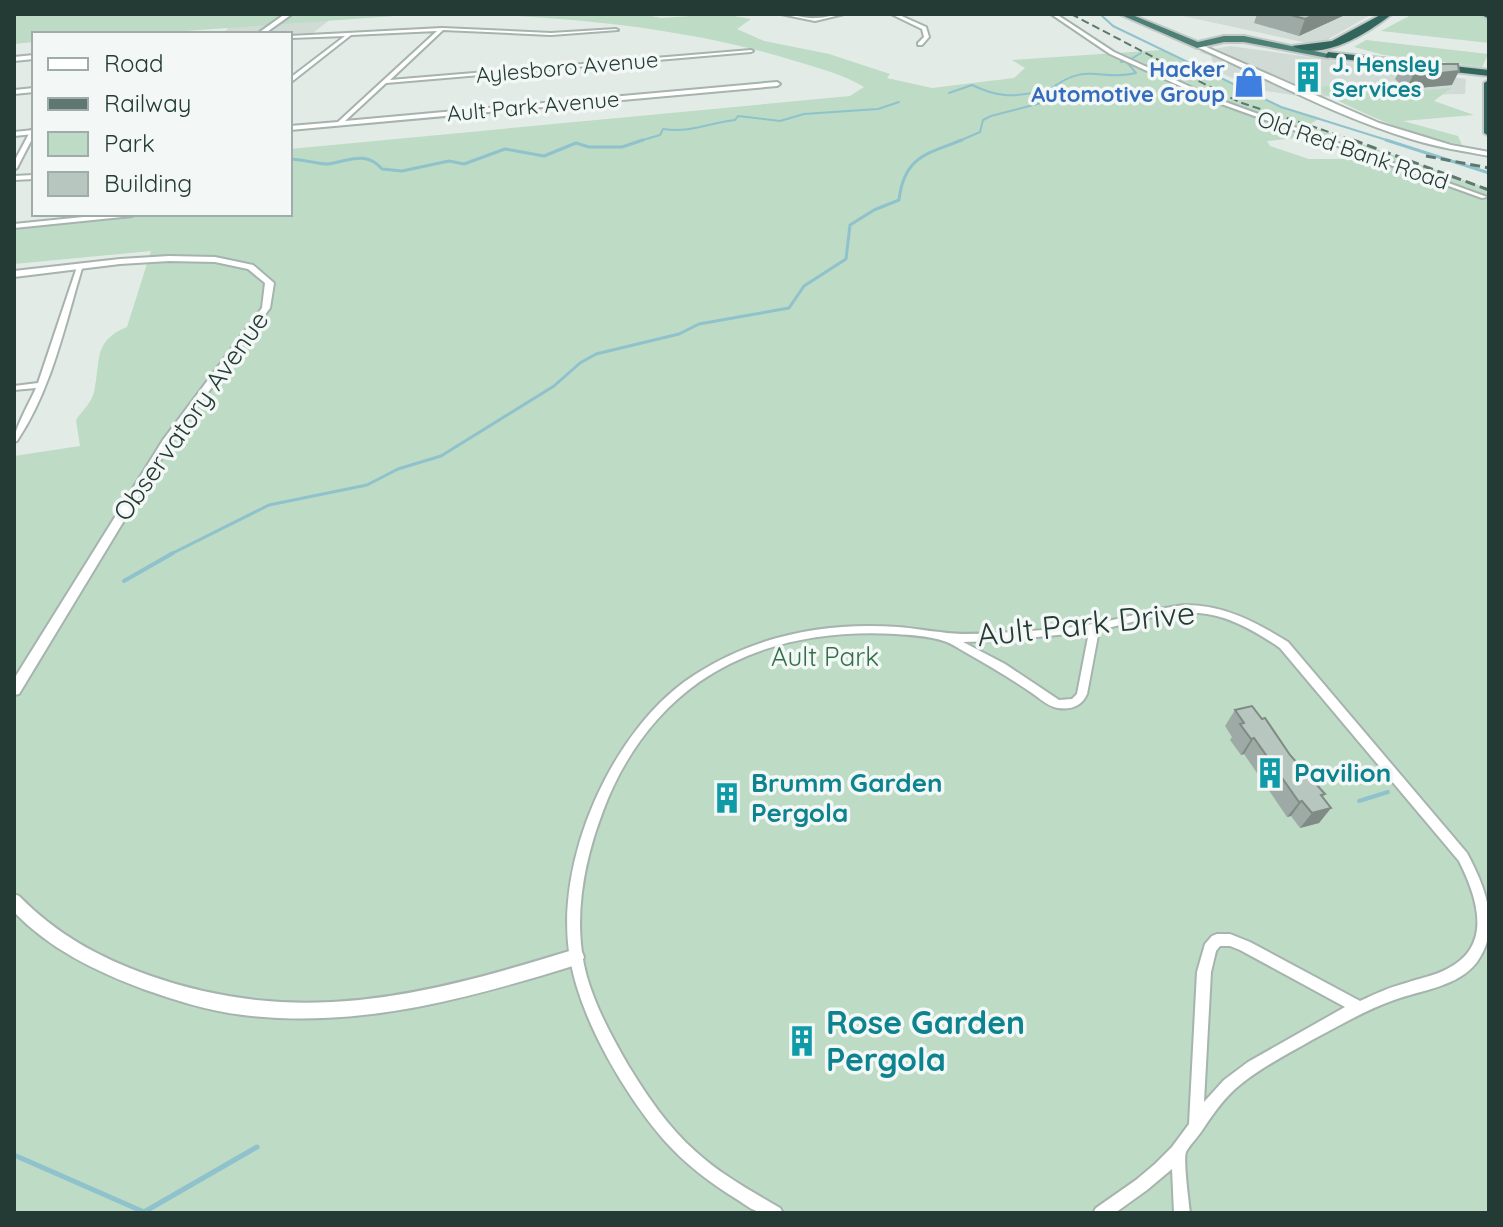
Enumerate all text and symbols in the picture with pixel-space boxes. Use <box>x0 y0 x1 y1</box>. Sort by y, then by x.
legend <box>32 32 292 216</box>
street label: Aylesboro Avenue <box>475 45 659 89</box>
text: Road <box>104 48 164 78</box>
place label: J. Hensley Services <box>1332 50 1440 103</box>
place label: Hacker Automotive Group <box>1031 55 1225 108</box>
building icon: J. Hensley Services <box>1291 60 1325 94</box>
shop icon: Hacker Automotive Group <box>1232 65 1266 99</box>
street label: Ault Park Avenue <box>446 85 620 127</box>
text: Railway <box>104 88 191 118</box>
street label: Old Red Bank Road <box>1254 104 1452 196</box>
text: Park <box>104 128 155 158</box>
text: Building <box>104 168 192 198</box>
street label: Observatory Avenue <box>106 304 275 527</box>
street label: Ault Park Drive <box>975 592 1197 654</box>
park label: Ault Park <box>771 640 879 673</box>
building icon: Pavilion <box>1253 756 1287 790</box>
place label: Pavilion <box>1294 756 1391 789</box>
place label: Brumm Garden Pergola <box>751 766 942 829</box>
building icon: Brumm Garden Pergola <box>710 781 744 815</box>
place label: Rose Garden Pergola <box>826 1002 1025 1079</box>
building icon: Rose Garden Pergola <box>785 1024 819 1058</box>

